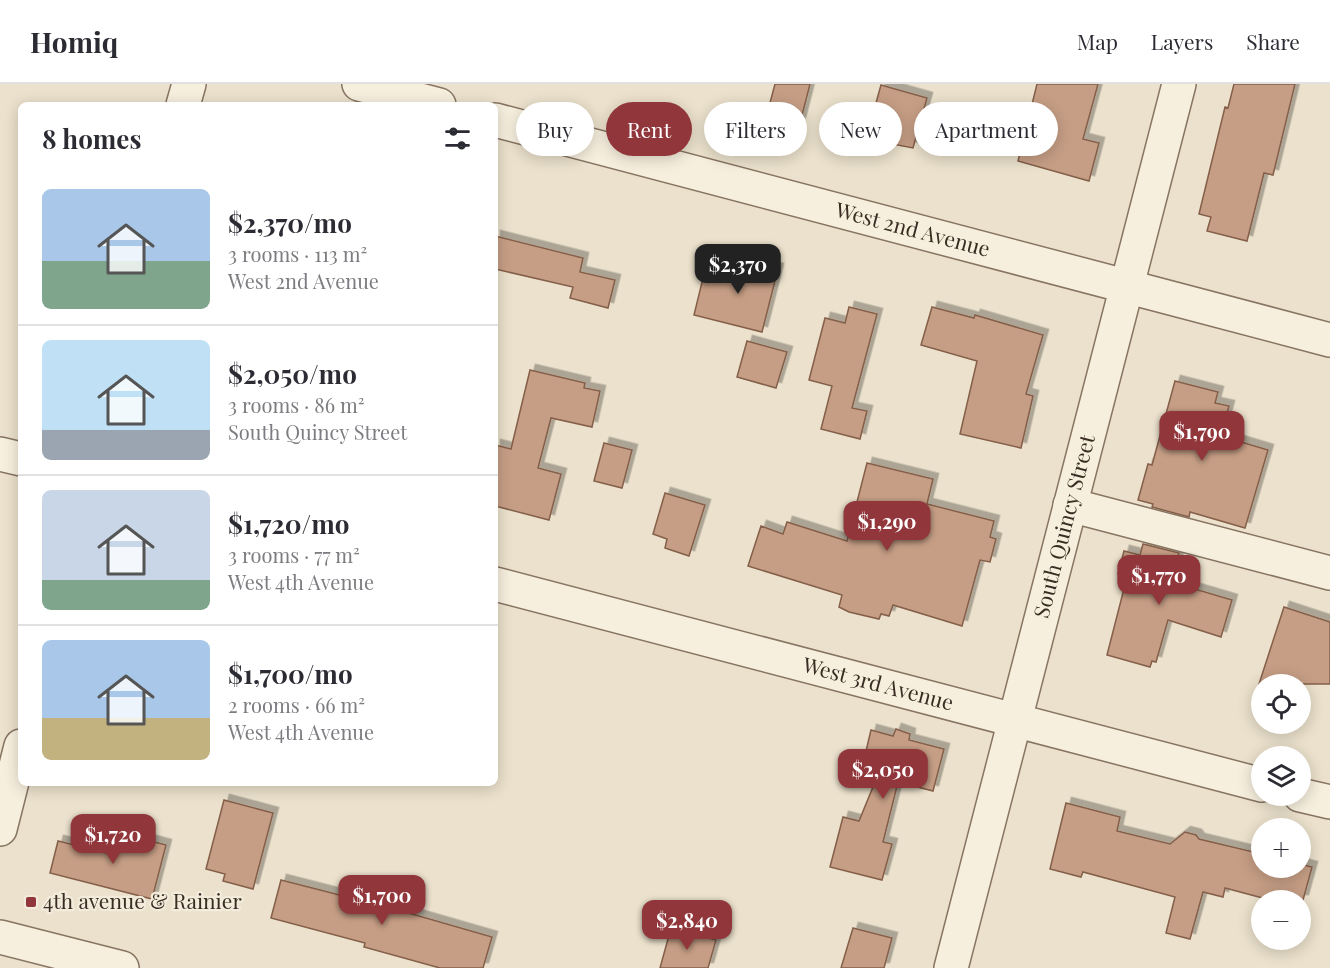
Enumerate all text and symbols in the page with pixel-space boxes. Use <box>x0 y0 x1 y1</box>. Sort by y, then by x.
text: Homiq <box>30 23 118 60</box>
text: Map <box>1077 27 1118 55</box>
text: Layers <box>1151 27 1213 55</box>
text: Share <box>1246 27 1300 55</box>
chip: Buy <box>516 102 594 156</box>
chip: Rent <box>606 102 692 156</box>
chip: Filters <box>704 102 807 156</box>
chip: New <box>819 102 902 156</box>
chip: Apartment <box>914 102 1058 156</box>
text: 8 homes <box>42 121 141 156</box>
icon: filters <box>441 122 474 155</box>
street label: West 2nd Avenue <box>832 194 994 262</box>
text: $2,370/mo <box>228 205 352 240</box>
icon: home <box>90 213 162 285</box>
text: 3 rooms · 113 m² <box>228 240 367 267</box>
pin: $2,370 <box>689 244 787 295</box>
text: $2,370 <box>709 250 767 277</box>
text: West 2nd Avenue <box>228 267 379 294</box>
text: $2,050/mo <box>228 356 357 391</box>
icon: home <box>90 364 162 436</box>
text: 3 rooms · 86 m² <box>228 391 365 418</box>
pin: $1,790 <box>1153 411 1251 462</box>
text: $1,790 <box>1173 417 1231 444</box>
text: South Quincy Street <box>228 418 407 445</box>
street label: South Quincy Street <box>1026 431 1100 621</box>
pin: $1,290 <box>838 501 936 552</box>
text: $1,720/mo <box>228 506 349 541</box>
text: $1,290 <box>858 507 916 534</box>
icon: home <box>90 514 162 586</box>
text: 3 rooms · 77 m² <box>228 541 360 568</box>
pin: $1,770 <box>1110 555 1208 606</box>
text: $1,770 <box>1131 561 1187 588</box>
text: West 4th Avenue <box>228 568 374 595</box>
street label: West 3rd Avenue <box>799 649 957 716</box>
text: $1,700/mo <box>228 656 353 691</box>
icon: home <box>90 664 162 736</box>
map controls <box>1251 674 1311 950</box>
button: locate <box>1251 674 1311 734</box>
text: 2 rooms · 66 m² <box>228 691 365 718</box>
text: West 4th Avenue <box>228 718 374 745</box>
button: layers <box>1251 746 1311 806</box>
pin: $2,050 <box>834 749 932 800</box>
text: $2,050 <box>852 755 914 782</box>
pin: $1,720 <box>64 814 162 865</box>
button: + <box>1251 818 1311 878</box>
text: $1,720 <box>85 820 141 847</box>
pin: $1,700 <box>333 875 431 926</box>
text: $1,700 <box>352 881 412 908</box>
place label: 4th avenue & Rainier <box>43 886 242 914</box>
button: − <box>1251 890 1311 950</box>
marker: 4th avenue & Rainier <box>24 895 38 909</box>
pin: $2,840 <box>638 900 736 951</box>
text: $2,840 <box>656 906 718 933</box>

